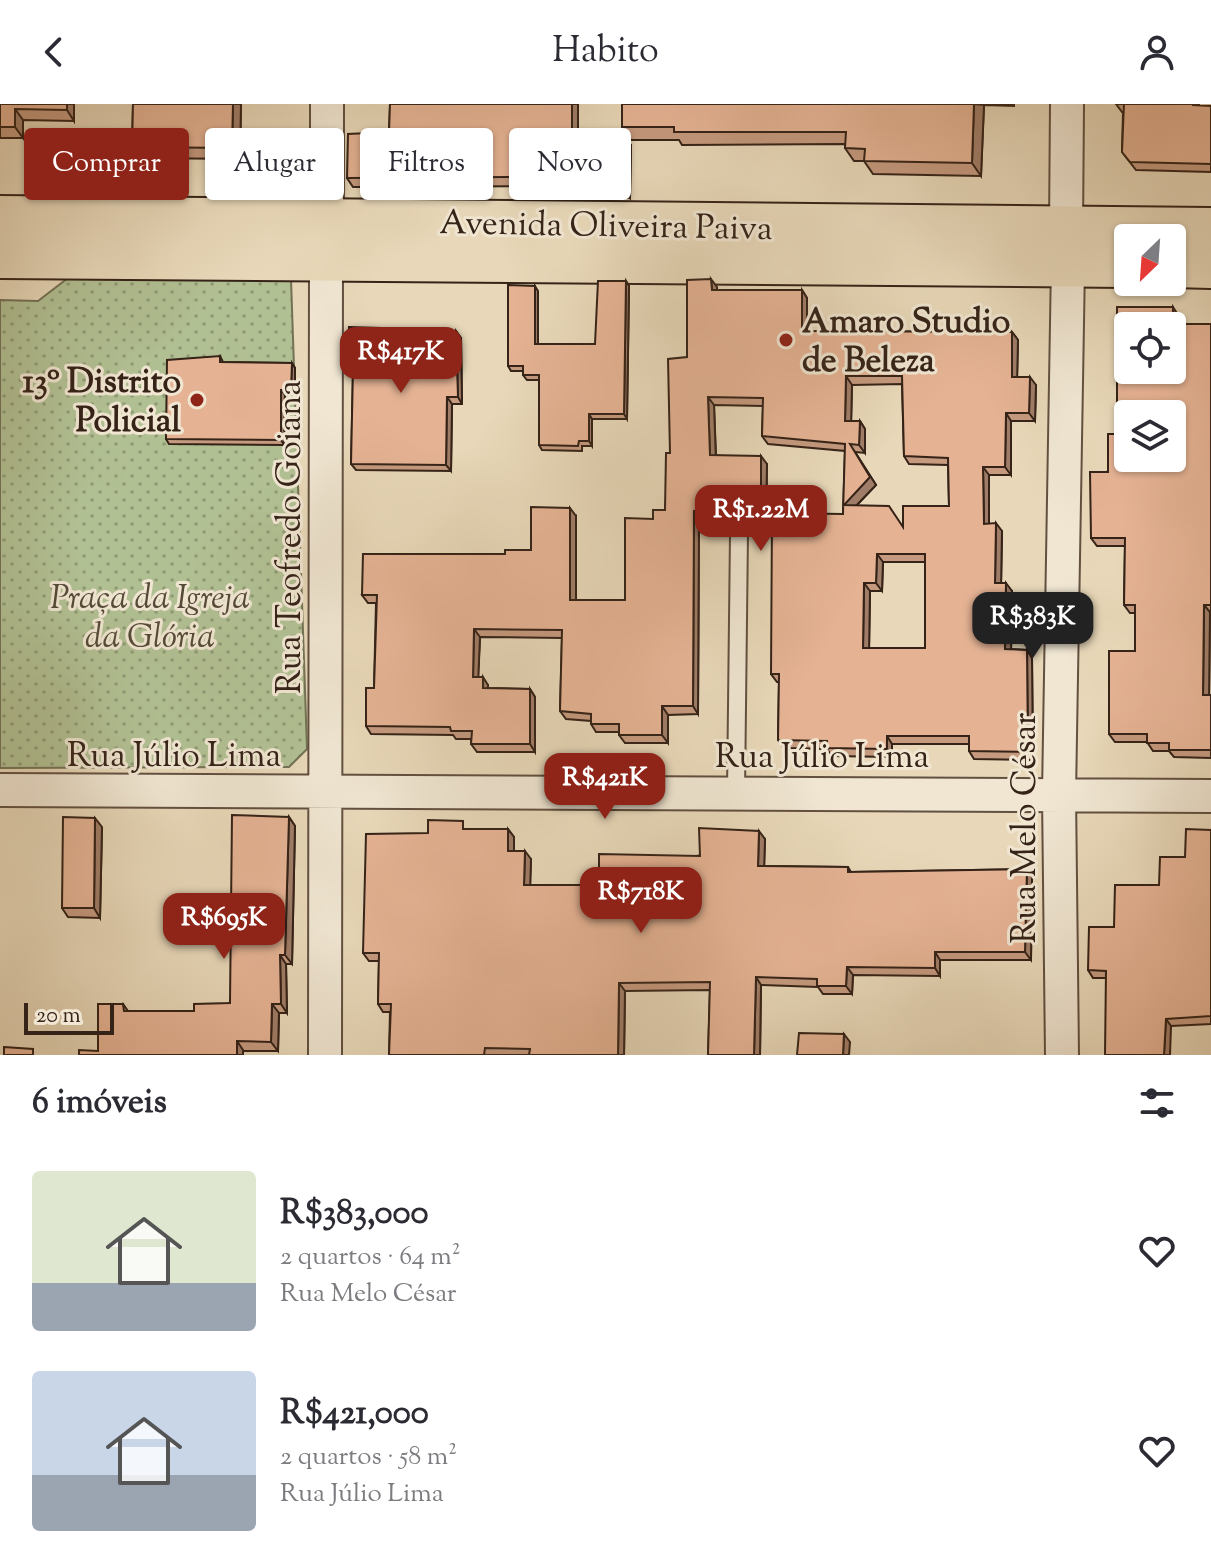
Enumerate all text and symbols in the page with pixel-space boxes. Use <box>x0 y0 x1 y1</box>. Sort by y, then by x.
text: Habito <box>552 26 659 78</box>
icon: back <box>32 30 76 74</box>
icon: person <box>1135 30 1179 74</box>
chip: Comprar <box>24 128 189 200</box>
chip: Alugar <box>205 128 344 200</box>
chip: Filtros <box>360 128 493 200</box>
chip: Novo <box>509 128 631 200</box>
street label: Avenida Oliveira Paiva <box>439 200 773 255</box>
north arrow <box>1114 224 1186 296</box>
map controls <box>1114 224 1186 472</box>
place label: Amaro Studio de Beleza <box>802 299 1010 387</box>
button: locate <box>1114 312 1186 384</box>
pin: R$417K <box>336 327 466 395</box>
marker: Amaro Studio de Beleza <box>777 331 795 349</box>
text: R$417K <box>358 334 444 371</box>
place label: 13º Distrito Policial <box>22 359 181 447</box>
street label: Rua Teofredo Goiana <box>267 380 316 694</box>
marker: 13º Distrito Policial <box>188 391 206 409</box>
button: layers <box>1114 400 1186 472</box>
pin: R$1.22M <box>687 485 835 553</box>
text: R$1.22M <box>713 492 809 529</box>
park label: Praça da Igreja da Glória <box>50 575 250 663</box>
pin: R$383K <box>968 592 1098 660</box>
text: R$383K <box>990 599 1076 636</box>
street label: Rua Melo César <box>1002 712 1051 943</box>
street label: Rua Júlio Lima <box>67 733 281 782</box>
street label: Rua Júlio Lima <box>715 734 929 783</box>
pin: R$421K <box>540 753 670 821</box>
text: R$421K <box>562 760 648 797</box>
pin: R$718K <box>576 867 706 935</box>
text: R$718K <box>598 874 684 911</box>
pin: R$695K <box>159 893 289 961</box>
text: R$695K <box>181 900 267 937</box>
scale bar <box>24 999 114 1035</box>
text: 20 m <box>36 1001 81 1033</box>
text: 6 imóveis <box>32 1079 167 1128</box>
icon: filters <box>1135 1081 1179 1125</box>
text: R$383,000 <box>280 1190 428 1239</box>
icon: home <box>96 1203 192 1299</box>
icon: heart <box>1135 1229 1179 1273</box>
text: 2 quartos · 64 m² <box>280 1239 461 1276</box>
text: Rua Melo César <box>280 1276 457 1313</box>
text: R$421,000 <box>280 1390 429 1439</box>
icon: home <box>96 1403 192 1499</box>
icon: heart <box>1135 1429 1179 1473</box>
text: 2 quartos · 58 m² <box>280 1439 457 1476</box>
text: Rua Júlio Lima <box>280 1476 444 1513</box>

